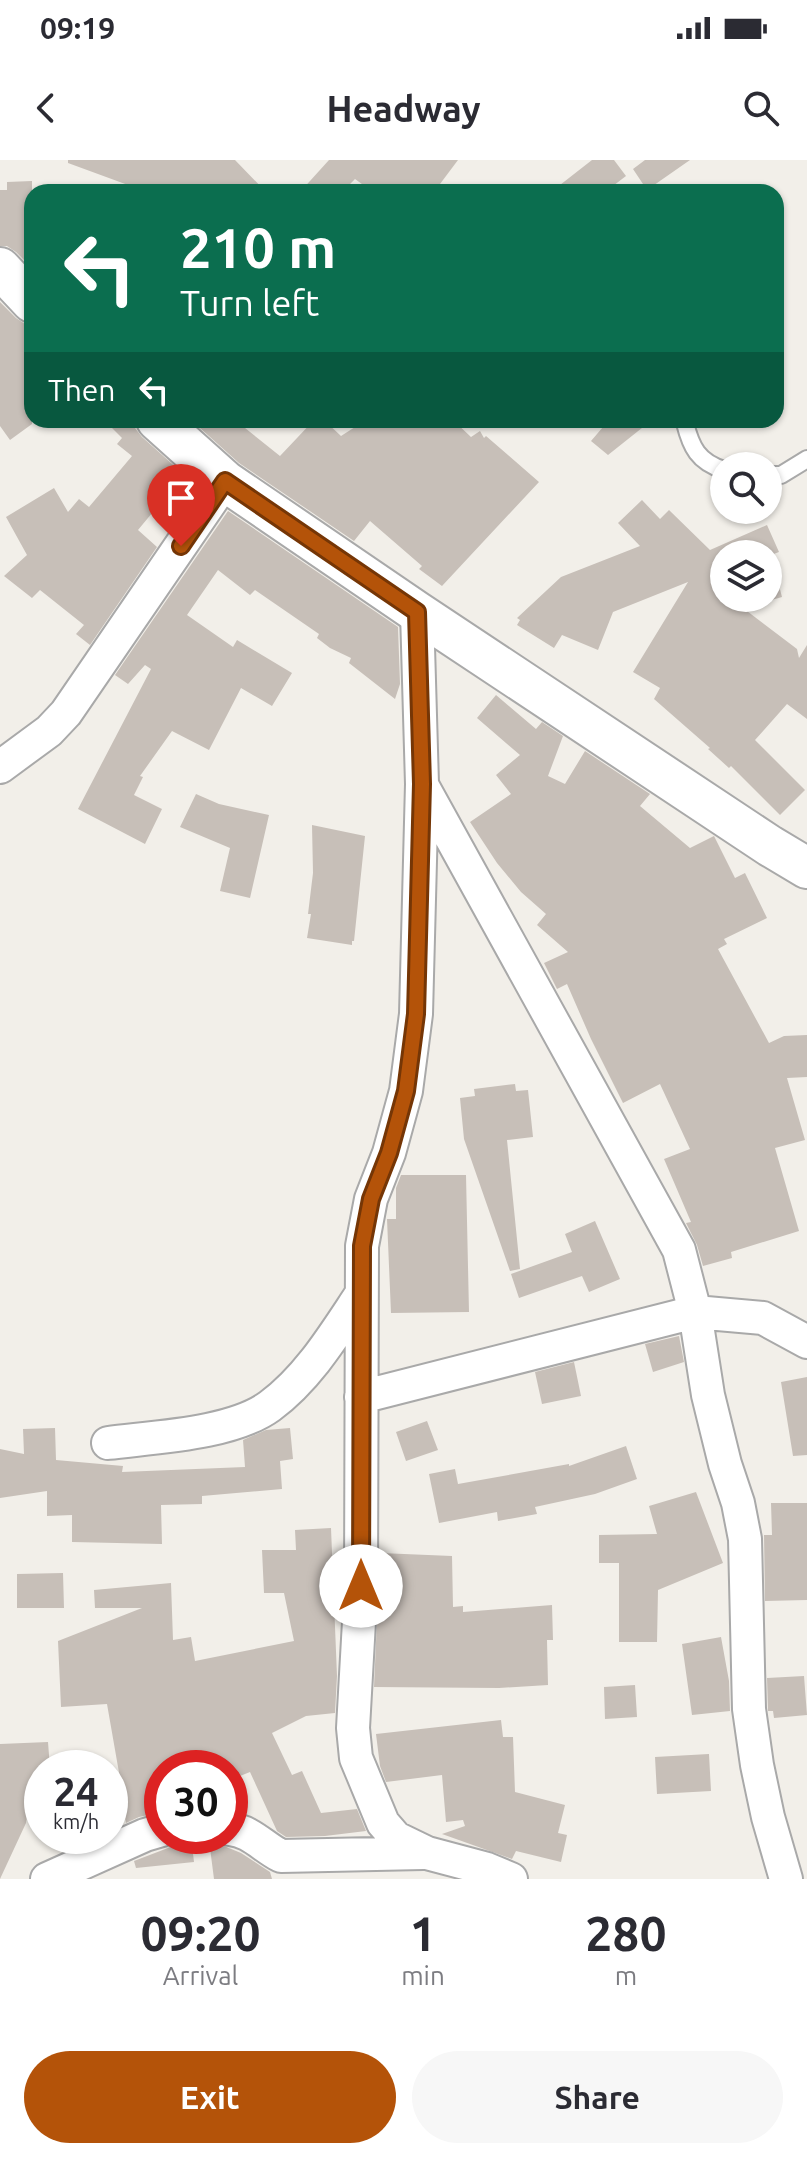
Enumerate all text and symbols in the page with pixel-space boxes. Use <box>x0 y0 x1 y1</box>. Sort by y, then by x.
text: 09:19 <box>40 11 115 45</box>
icon: back <box>24 86 68 130</box>
icon: search <box>739 86 783 130</box>
text: Headway <box>326 88 481 129</box>
icon: left <box>48 216 152 320</box>
text: 210 m <box>180 216 336 279</box>
text: Turn left <box>180 282 319 323</box>
icon: left <box>132 368 176 412</box>
text: Then <box>48 373 116 407</box>
map controls <box>710 452 782 612</box>
button: search <box>710 452 782 524</box>
pin <box>147 464 215 546</box>
icon: arrive <box>159 476 203 520</box>
button: layers <box>710 540 782 612</box>
position arrow <box>319 1544 403 1628</box>
speed limit sign: 30 <box>144 1750 248 1854</box>
text: 24 <box>53 1769 99 1814</box>
text: km/h <box>53 1810 99 1833</box>
text: 09:20 <box>141 1906 261 1960</box>
text: 1 <box>409 1906 436 1960</box>
text: 280 <box>585 1906 666 1960</box>
text: Arrival <box>163 1961 238 1990</box>
text: min <box>401 1961 445 1990</box>
text: m <box>615 1961 637 1990</box>
button: Exit <box>24 2051 396 2143</box>
button: Share <box>412 2051 783 2143</box>

